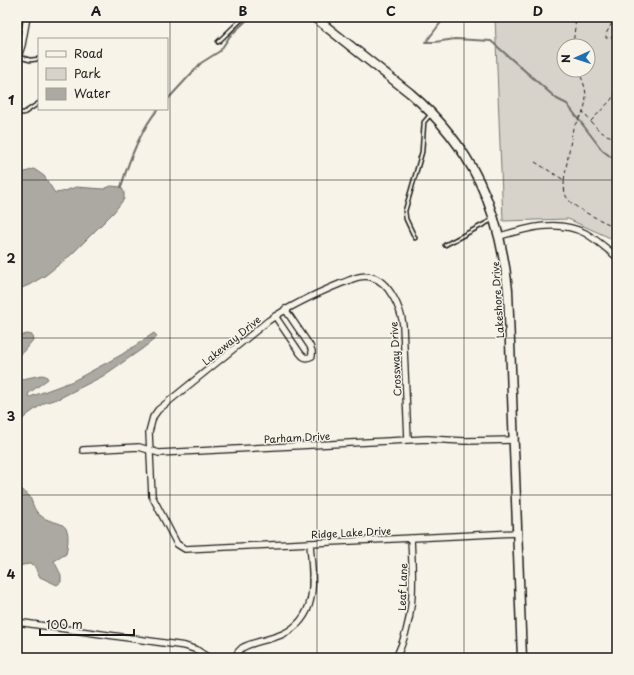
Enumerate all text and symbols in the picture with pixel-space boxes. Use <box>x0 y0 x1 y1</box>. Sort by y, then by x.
text: A <box>91 1 101 20</box>
text: B <box>239 1 248 20</box>
text: C <box>386 1 396 20</box>
text: D <box>533 1 543 20</box>
legend <box>38 38 168 110</box>
north arrow <box>556 38 596 78</box>
text: Road <box>74 44 103 62</box>
text: N <box>557 53 574 63</box>
text: Park <box>74 64 101 82</box>
text: Water <box>74 84 111 102</box>
text: 1 <box>8 90 14 109</box>
text: 2 <box>6 248 16 267</box>
street label: Lakeshore Drive <box>487 261 507 339</box>
street label: Lakeway Drive <box>198 312 264 369</box>
street label: Crossway Drive <box>386 321 404 397</box>
text: 3 <box>7 406 16 425</box>
street label: Parham Drive <box>263 428 331 446</box>
street label: Ridge Lake Drive <box>311 522 391 542</box>
street label: Leaf Lane <box>394 562 410 611</box>
text: 4 <box>7 564 16 583</box>
scale bar <box>40 611 134 637</box>
text: 100 m <box>46 615 83 633</box>

